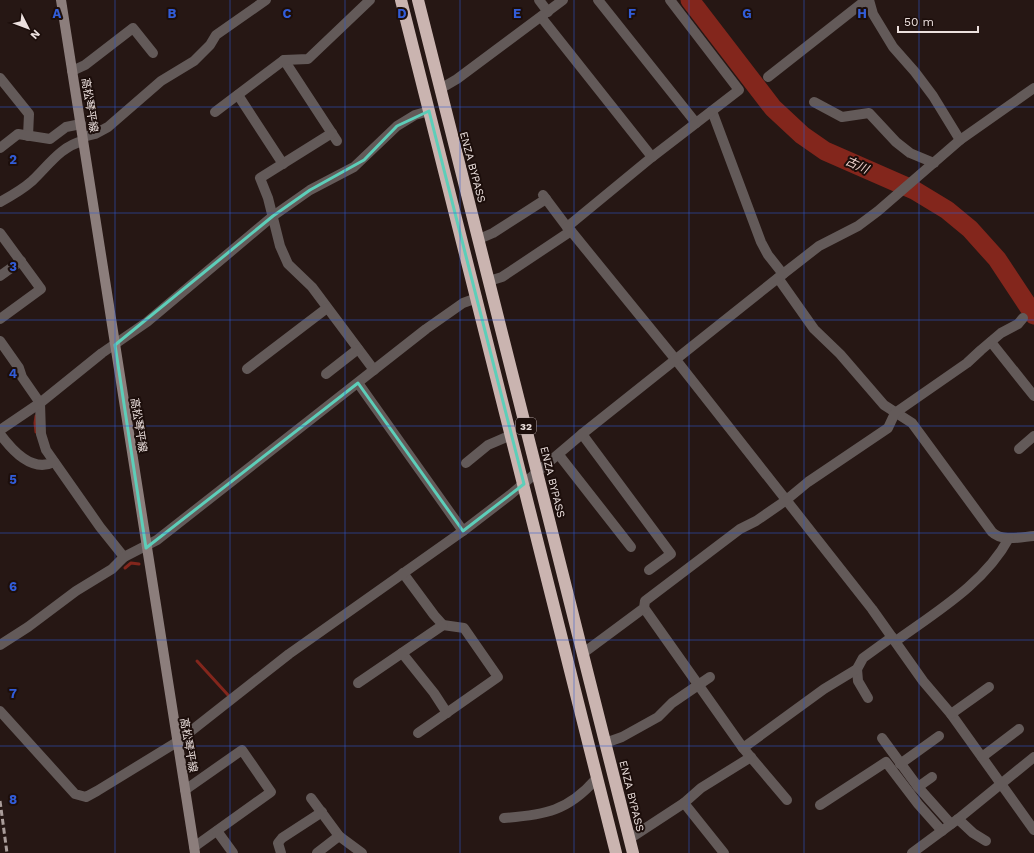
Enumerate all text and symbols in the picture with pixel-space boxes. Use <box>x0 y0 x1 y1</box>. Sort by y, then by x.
text: A <box>53 6 62 21</box>
text: B <box>168 6 177 21</box>
text: C <box>283 6 292 21</box>
text: D <box>397 6 407 21</box>
text: E <box>513 6 521 21</box>
text: F <box>628 6 636 21</box>
text: G <box>742 6 752 21</box>
text: H <box>857 6 867 21</box>
north arrow <box>8 8 48 48</box>
scale bar <box>898 8 978 34</box>
text: 50 m <box>904 15 934 29</box>
text: N <box>28 27 43 42</box>
street label: 高松琴平線 <box>79 77 100 133</box>
street label: ENZA BYPASS <box>457 130 488 204</box>
text: 2 <box>9 152 17 167</box>
water label: 古川 <box>843 154 873 177</box>
text: 3 <box>9 259 17 274</box>
text: 4 <box>9 366 18 381</box>
street label: 高松琴平線 <box>128 397 149 453</box>
road number: 32 <box>516 418 536 434</box>
street label: ENZA BYPASS <box>537 445 568 519</box>
text: 5 <box>9 472 17 487</box>
text: 6 <box>9 579 17 594</box>
text: 7 <box>9 686 17 701</box>
street label: 高松琴平線 <box>177 717 200 773</box>
street label: ENZA BYPASS <box>616 759 647 833</box>
text: 8 <box>9 792 17 807</box>

